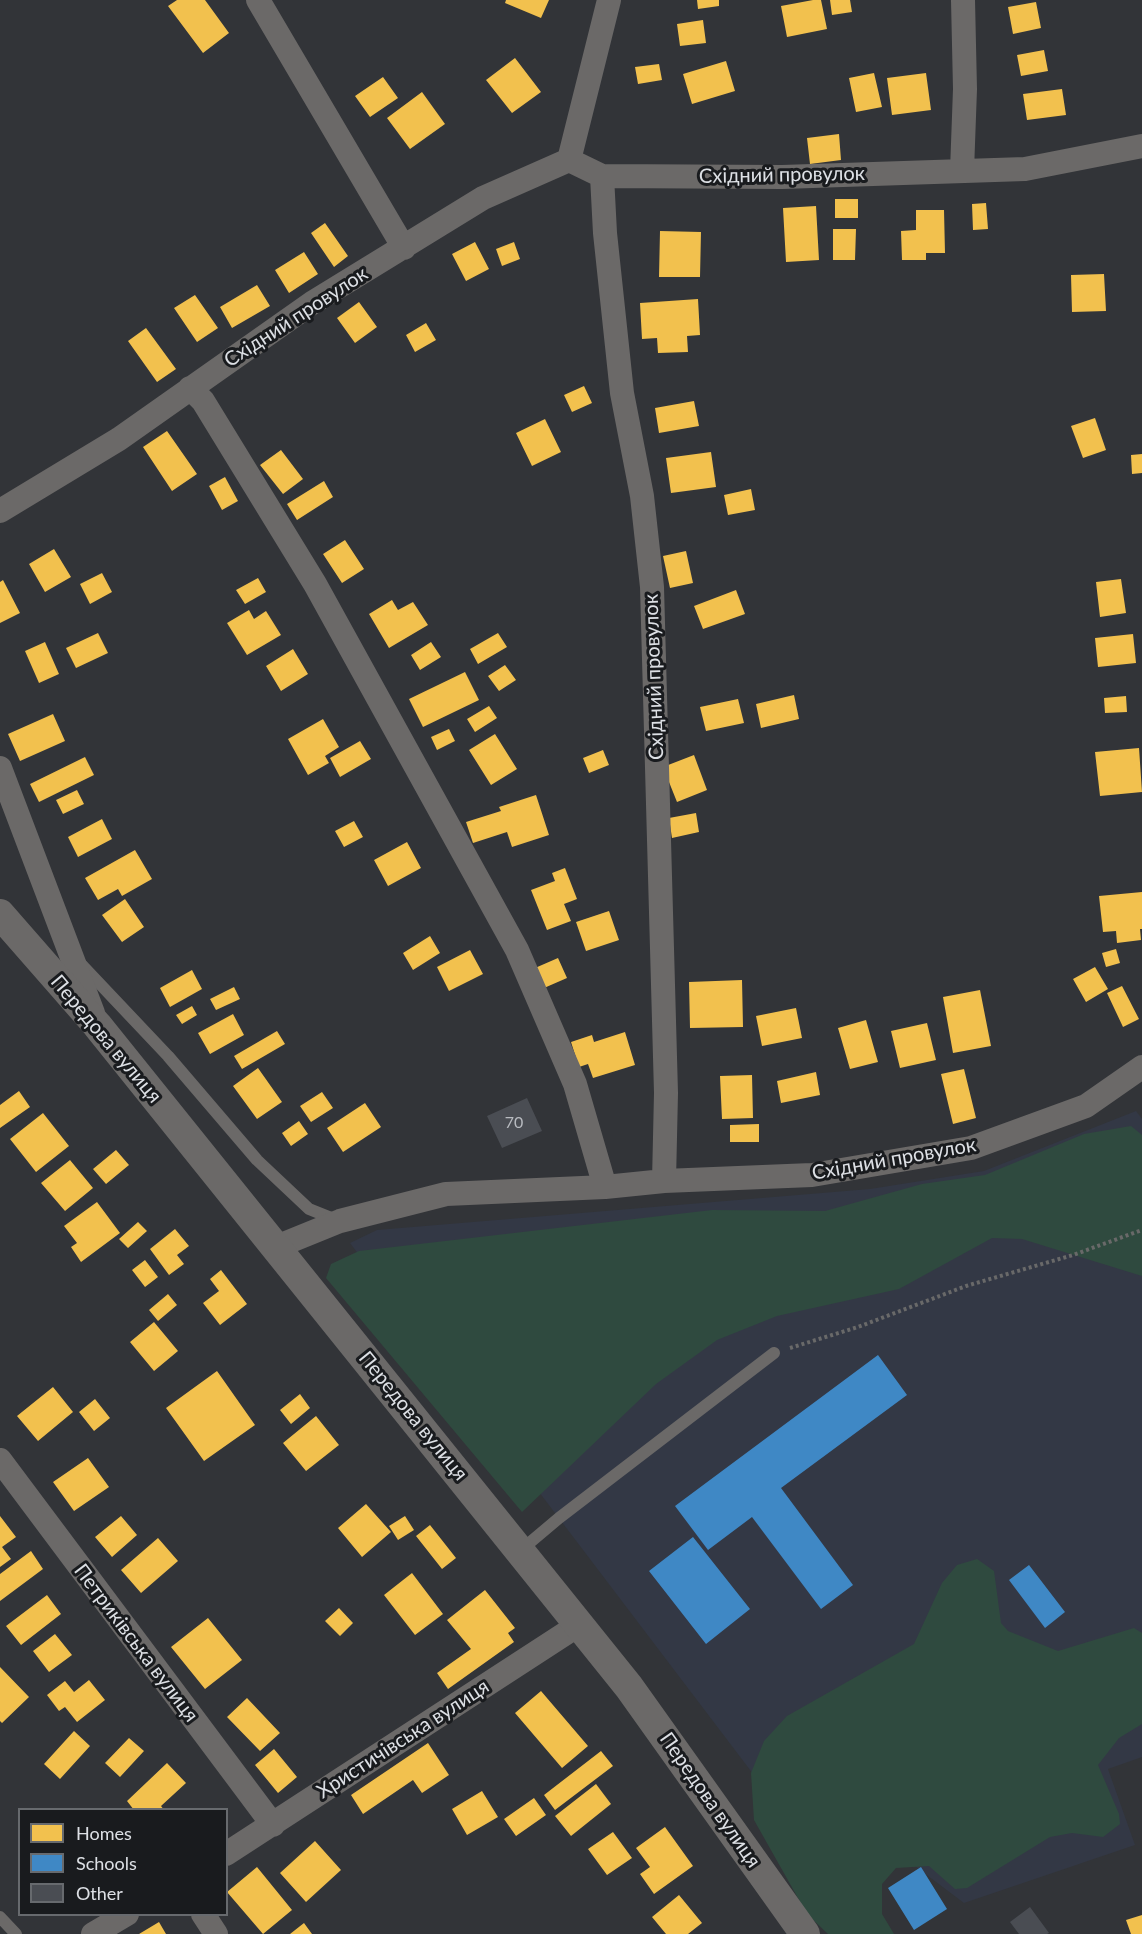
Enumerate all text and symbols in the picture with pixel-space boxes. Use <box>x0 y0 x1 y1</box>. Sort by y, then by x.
street label: Східний провулок <box>699 162 865 188</box>
street label: Східний провулок <box>220 262 372 372</box>
street label: Східний провулок <box>639 594 669 760</box>
street label: Передова вулиця <box>46 970 166 1108</box>
house number: 70 <box>505 1113 523 1133</box>
street label: Східний провулок <box>810 1133 978 1185</box>
street label: Передова вулиця <box>354 1347 472 1485</box>
street label: Петриківська вулиця <box>69 1559 203 1727</box>
street label: Христичівська вулиця <box>312 1674 494 1804</box>
street label: Передова вулиця <box>654 1728 766 1872</box>
legend <box>18 1808 228 1916</box>
text: Homes <box>76 1822 132 1844</box>
text: Schools <box>76 1852 137 1874</box>
text: Other <box>76 1882 123 1904</box>

